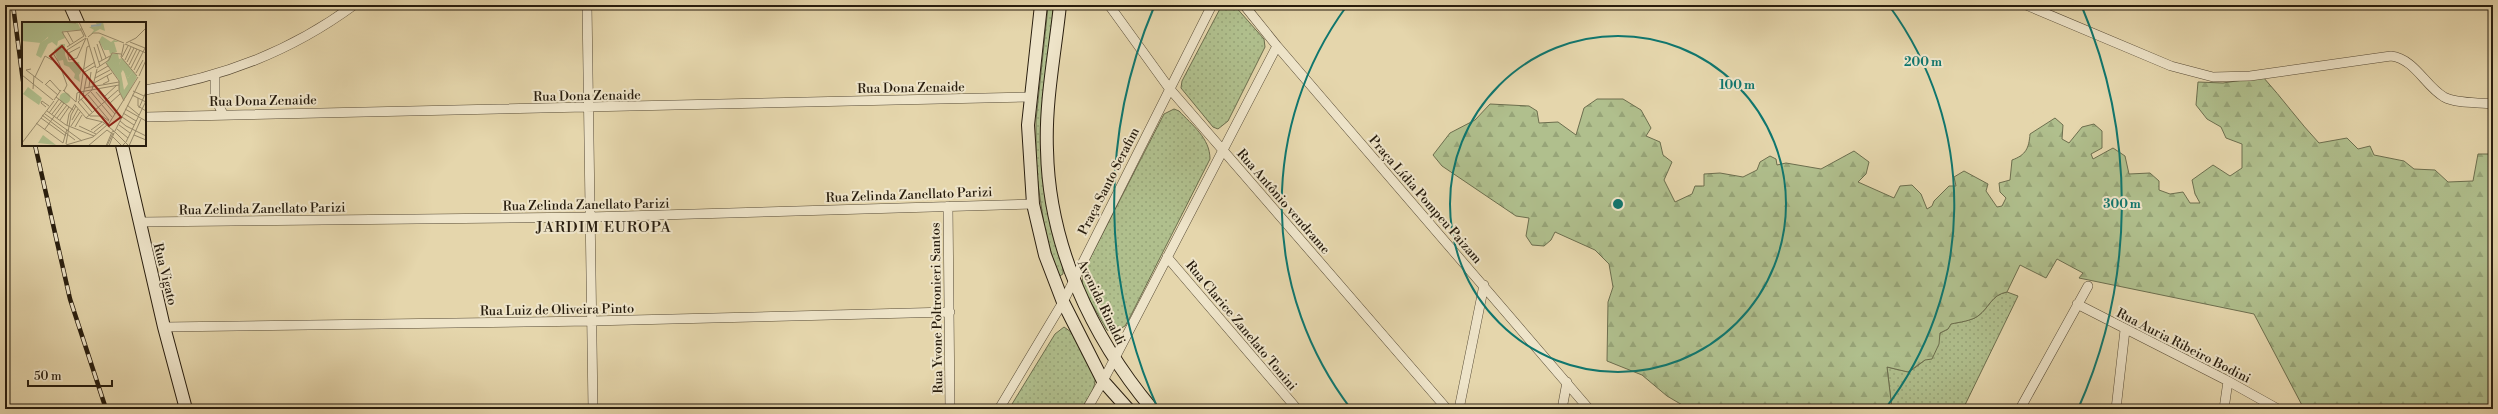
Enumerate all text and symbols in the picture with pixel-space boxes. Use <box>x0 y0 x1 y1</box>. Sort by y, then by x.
inset map <box>22 22 146 146</box>
text: 200 m <box>1904 55 1942 70</box>
text: 100 m <box>1719 78 1755 93</box>
street label: Rua Dona Zenaide <box>857 79 965 97</box>
street label: Rua Dona Zenaide <box>533 87 641 105</box>
street label: Rua Dona Zenaide <box>209 92 317 110</box>
street label: Praça Santo Serafim <box>1075 124 1143 238</box>
street label: Praça Lídia Pompeu Paizam <box>1365 132 1486 268</box>
street label: Rua Antônio vendrame <box>1233 146 1334 258</box>
street label: Rua Zelinda Zanellato Parizi <box>825 184 993 206</box>
street label: Rua Zelinda Zanellato Parizi <box>503 196 670 214</box>
centre of rings <box>1611 197 1625 211</box>
text: 300 m <box>2103 197 2141 212</box>
street label: Rua Zelinda Zanellato Parizi <box>179 200 346 218</box>
district label: JARDIM EUROPA <box>535 218 672 237</box>
street label: Rua Yvone Poltronieri Santos <box>928 222 946 394</box>
street label: Rua Vigato <box>150 241 180 307</box>
street label: Avenida Rinaldi <box>1073 256 1129 348</box>
street label: Rua Clarice Zanelato Tonini <box>1182 257 1300 394</box>
street label: Rua Luiz de Oliveira Pinto <box>480 301 634 319</box>
street label: Rua Auria Ribeiro Bodini <box>2114 305 2253 387</box>
scale bar <box>28 362 112 388</box>
text: 50 m <box>34 369 62 384</box>

